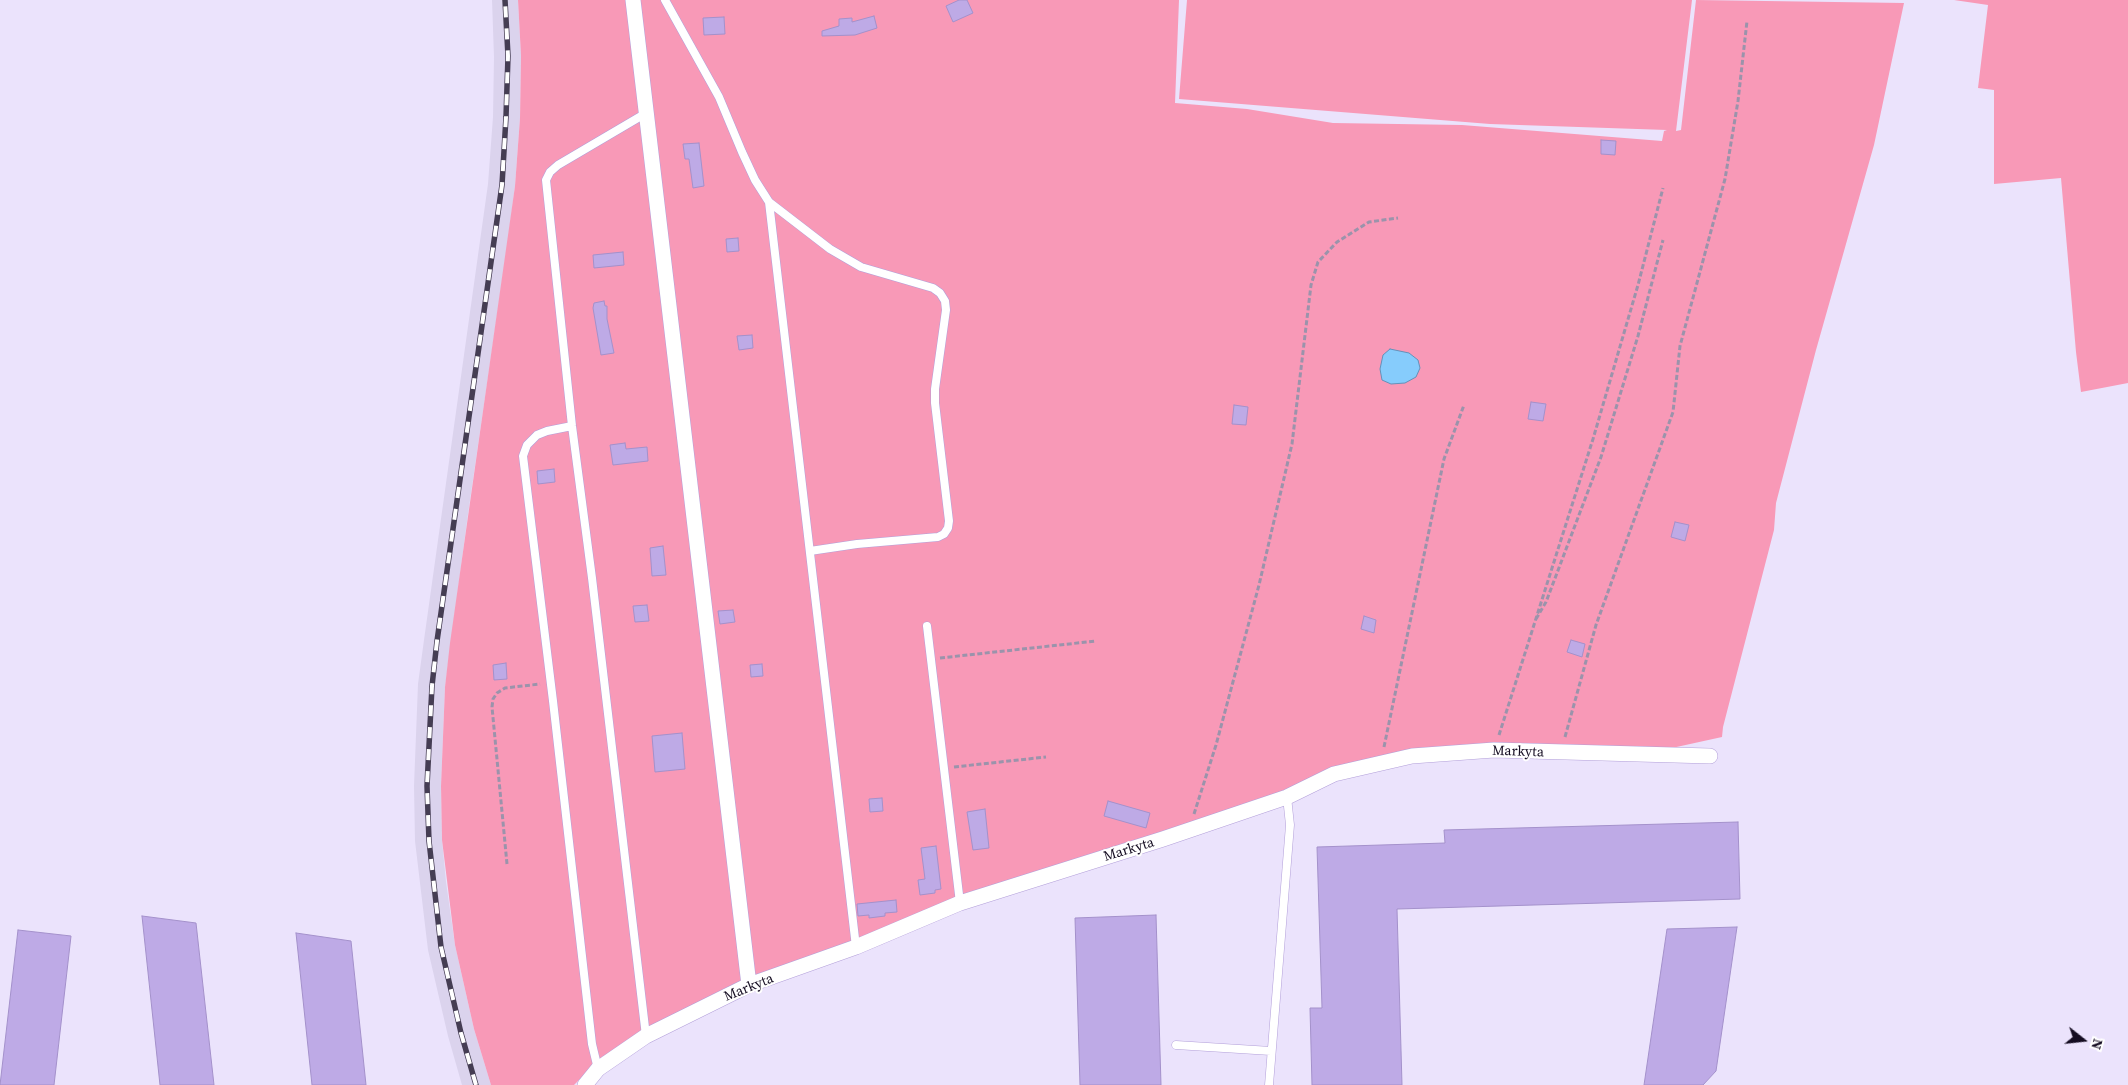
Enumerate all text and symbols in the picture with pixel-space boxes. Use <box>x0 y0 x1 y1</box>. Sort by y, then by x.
street label: Markyta <box>1492 743 1544 761</box>
street label: Markyta <box>1102 834 1156 866</box>
street label: Markyta <box>722 971 776 1005</box>
north arrow <box>2058 1015 2108 1065</box>
text: N <box>2086 1036 2108 1052</box>

